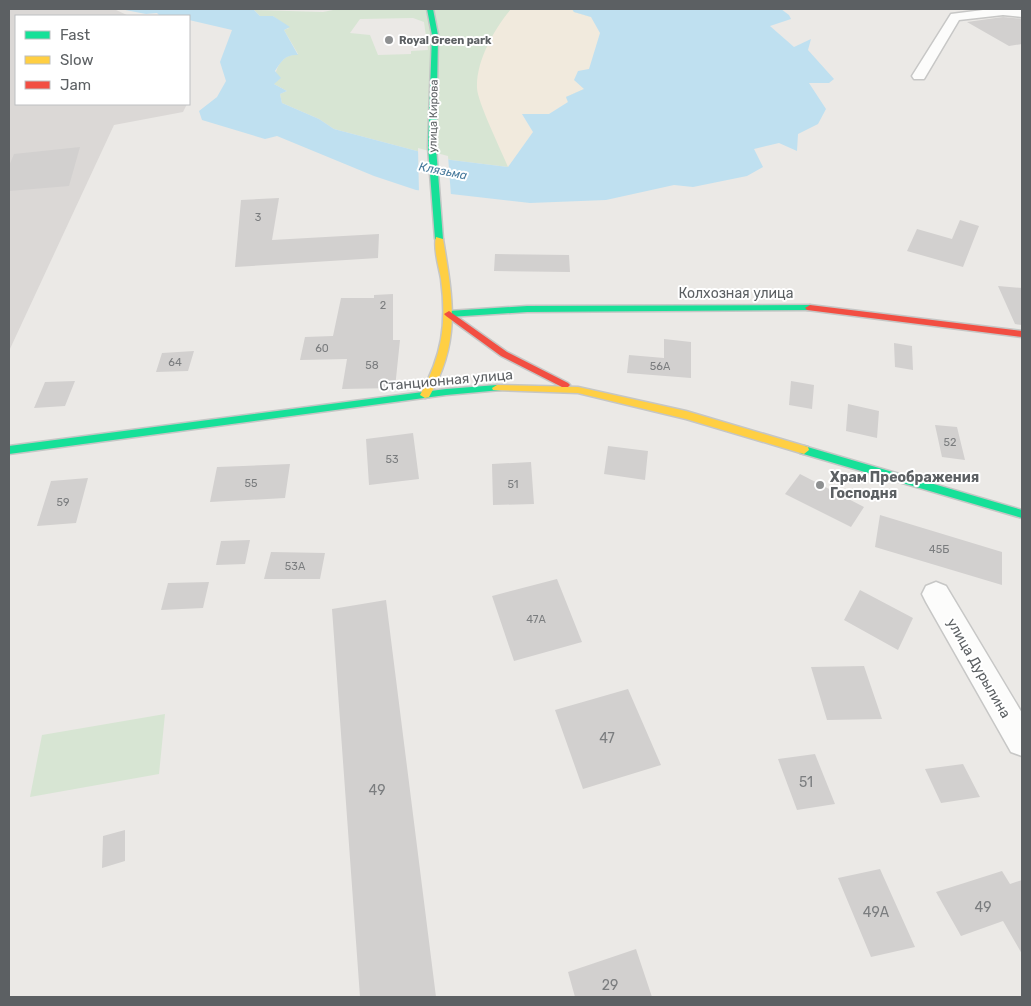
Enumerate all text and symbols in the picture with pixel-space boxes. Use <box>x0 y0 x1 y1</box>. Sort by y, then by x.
legend <box>15 15 190 105</box>
text: Fast <box>60 26 90 44</box>
marker: Royal Green park <box>383 34 395 46</box>
place label: Royal Green park <box>399 34 492 47</box>
text: Slow <box>60 51 93 69</box>
text: Jam <box>60 76 91 94</box>
street label: улица Кирова <box>426 79 441 153</box>
water label: Клязьма <box>418 159 468 183</box>
house number: 3 <box>255 211 262 224</box>
street label: Колхозная улица <box>679 285 793 302</box>
house number: 2 <box>380 299 386 312</box>
house number: 60 <box>315 342 329 355</box>
house number: 64 <box>168 356 182 369</box>
house number: 58 <box>365 359 379 372</box>
house number: 56А <box>650 360 671 373</box>
street label: Станционная улица <box>379 366 514 395</box>
house number: 52 <box>944 436 957 449</box>
house number: 53 <box>385 453 399 466</box>
place label: Храм Преображения Господня <box>830 469 979 502</box>
house number: 55 <box>244 477 258 490</box>
house number: 51 <box>507 478 519 491</box>
marker: Храм Преображения Господня <box>814 479 826 491</box>
house number: 59 <box>56 496 70 509</box>
house number: 45Б <box>929 543 949 556</box>
house number: 53А <box>285 560 306 573</box>
house number: 47А <box>526 613 546 626</box>
street label: улица Дурылина <box>943 615 1014 721</box>
house number: 47 <box>599 730 615 747</box>
house number: 51 <box>799 774 813 791</box>
house number: 49 <box>369 782 385 799</box>
house number: 49 <box>975 899 991 916</box>
house number: 49А <box>863 904 890 921</box>
house number: 29 <box>602 977 618 994</box>

